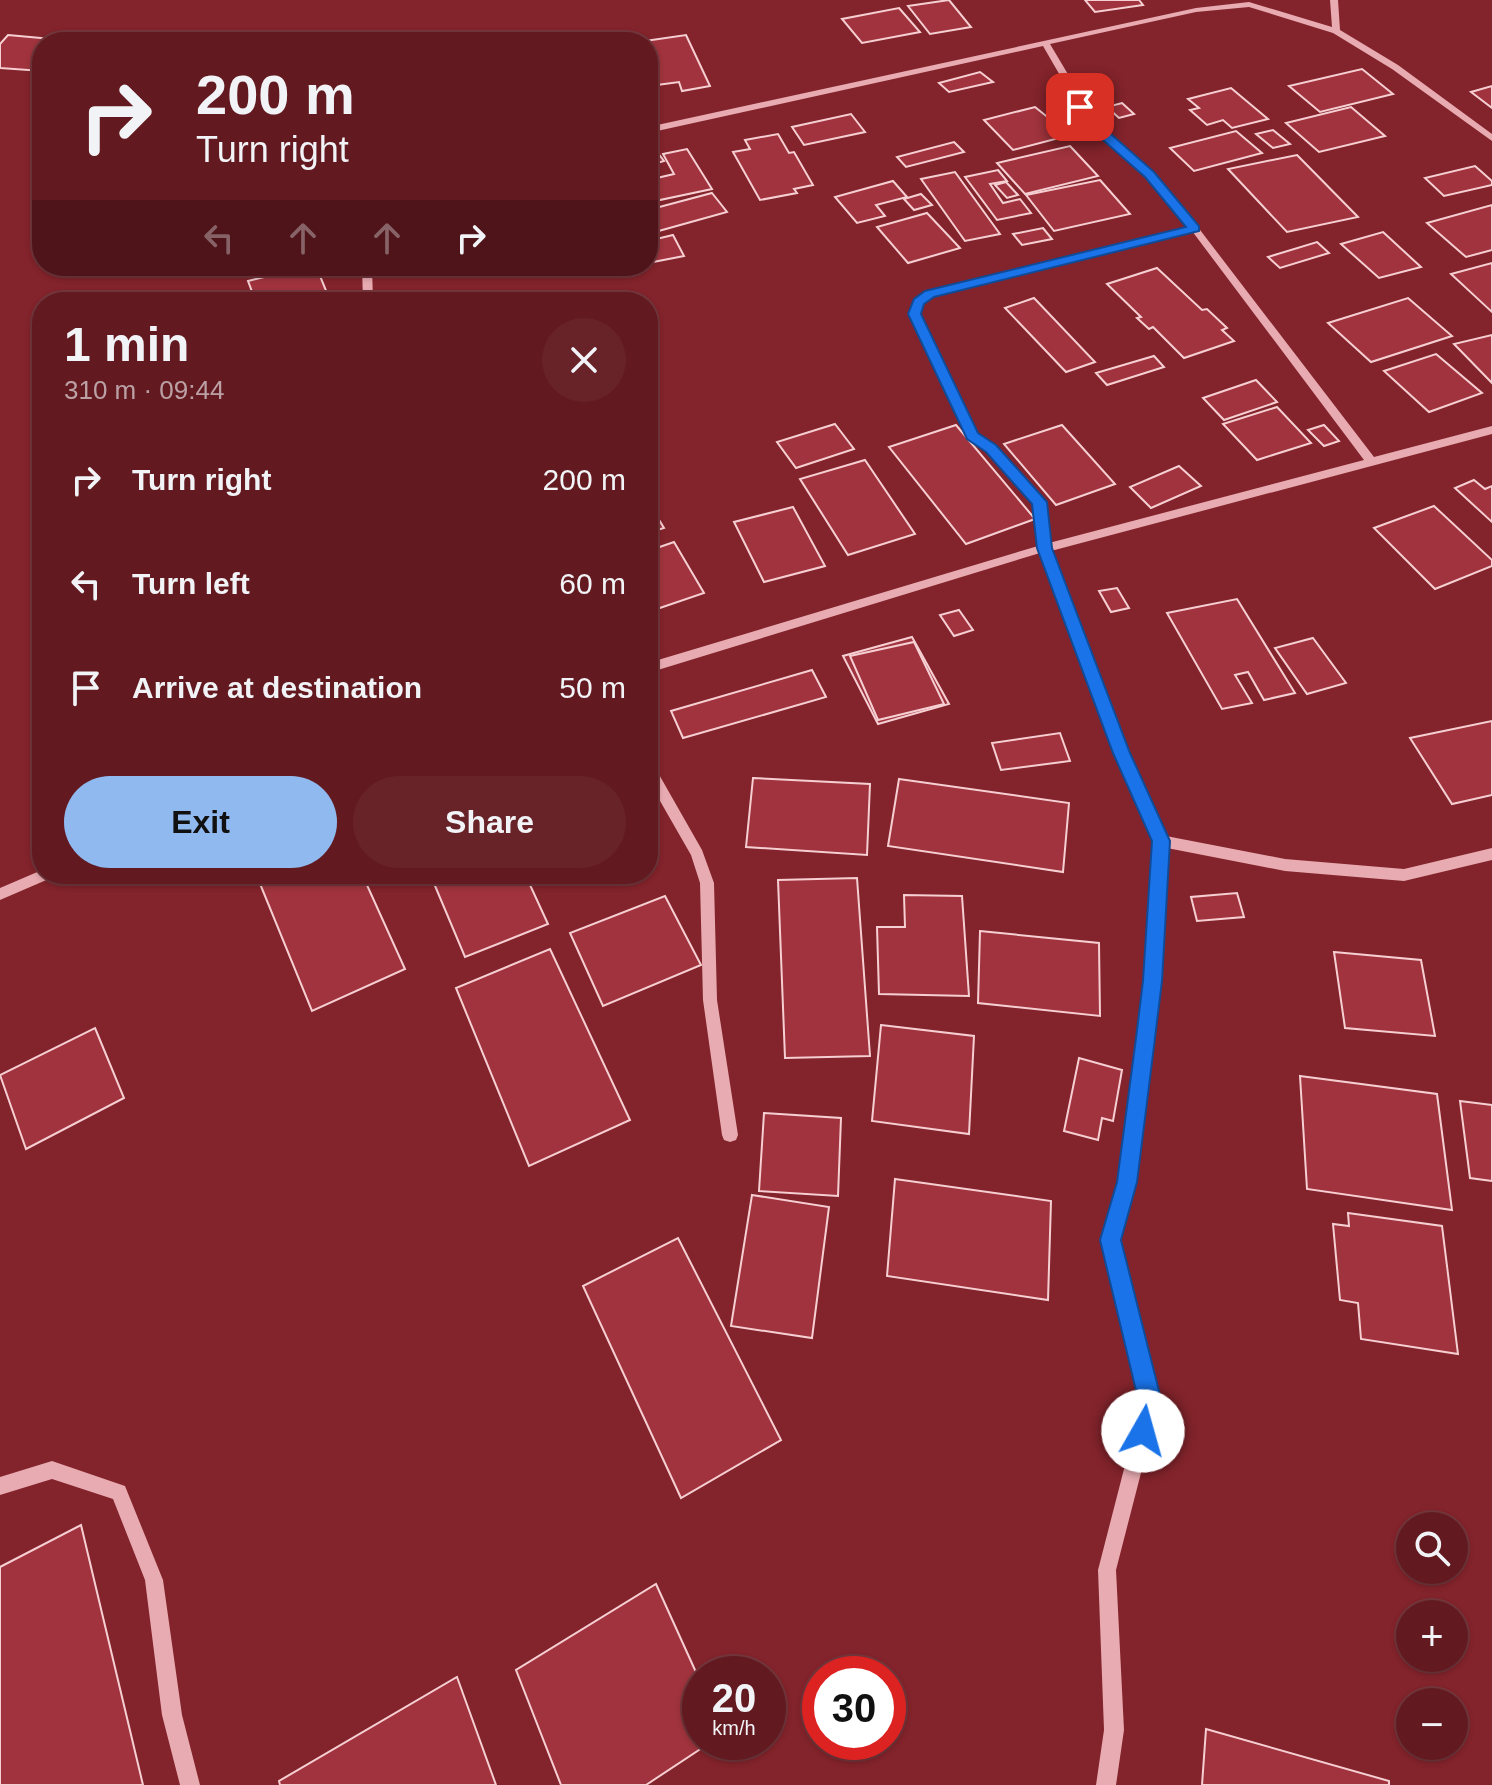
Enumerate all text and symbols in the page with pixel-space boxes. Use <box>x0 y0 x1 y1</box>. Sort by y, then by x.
text: 200 m <box>196 63 355 126</box>
icon: right <box>64 64 168 168</box>
pin <box>1046 73 1114 141</box>
icon: arrive <box>1058 85 1102 129</box>
text: Turn right <box>196 129 349 170</box>
icon: left <box>197 216 241 260</box>
icon: ahead <box>281 216 325 260</box>
icon: ahead <box>365 216 409 260</box>
icon: right <box>449 216 493 260</box>
text: 1 min <box>64 318 189 371</box>
button: close <box>542 318 626 402</box>
text: 310 m · 09:44 <box>64 375 224 405</box>
icon: right <box>64 458 108 502</box>
text: Turn right <box>132 463 271 496</box>
text: 200 m <box>543 463 626 496</box>
icon: left <box>64 562 108 606</box>
text: Turn left <box>132 567 250 600</box>
text: 60 m <box>559 567 626 600</box>
icon: arrive <box>64 666 108 710</box>
text: Arrive at destination <box>132 671 422 704</box>
text: 50 m <box>559 671 626 704</box>
button: Exit <box>64 776 337 868</box>
button: Share <box>353 776 626 868</box>
position arrow <box>1101 1389 1185 1473</box>
map controls <box>1396 1512 1468 1760</box>
button: search <box>1396 1512 1468 1584</box>
button: + <box>1396 1600 1468 1672</box>
speed limit sign: 30 <box>802 1656 906 1760</box>
text: 20 <box>712 1676 756 1720</box>
button: − <box>1396 1688 1468 1760</box>
text: km/h <box>712 1717 756 1739</box>

